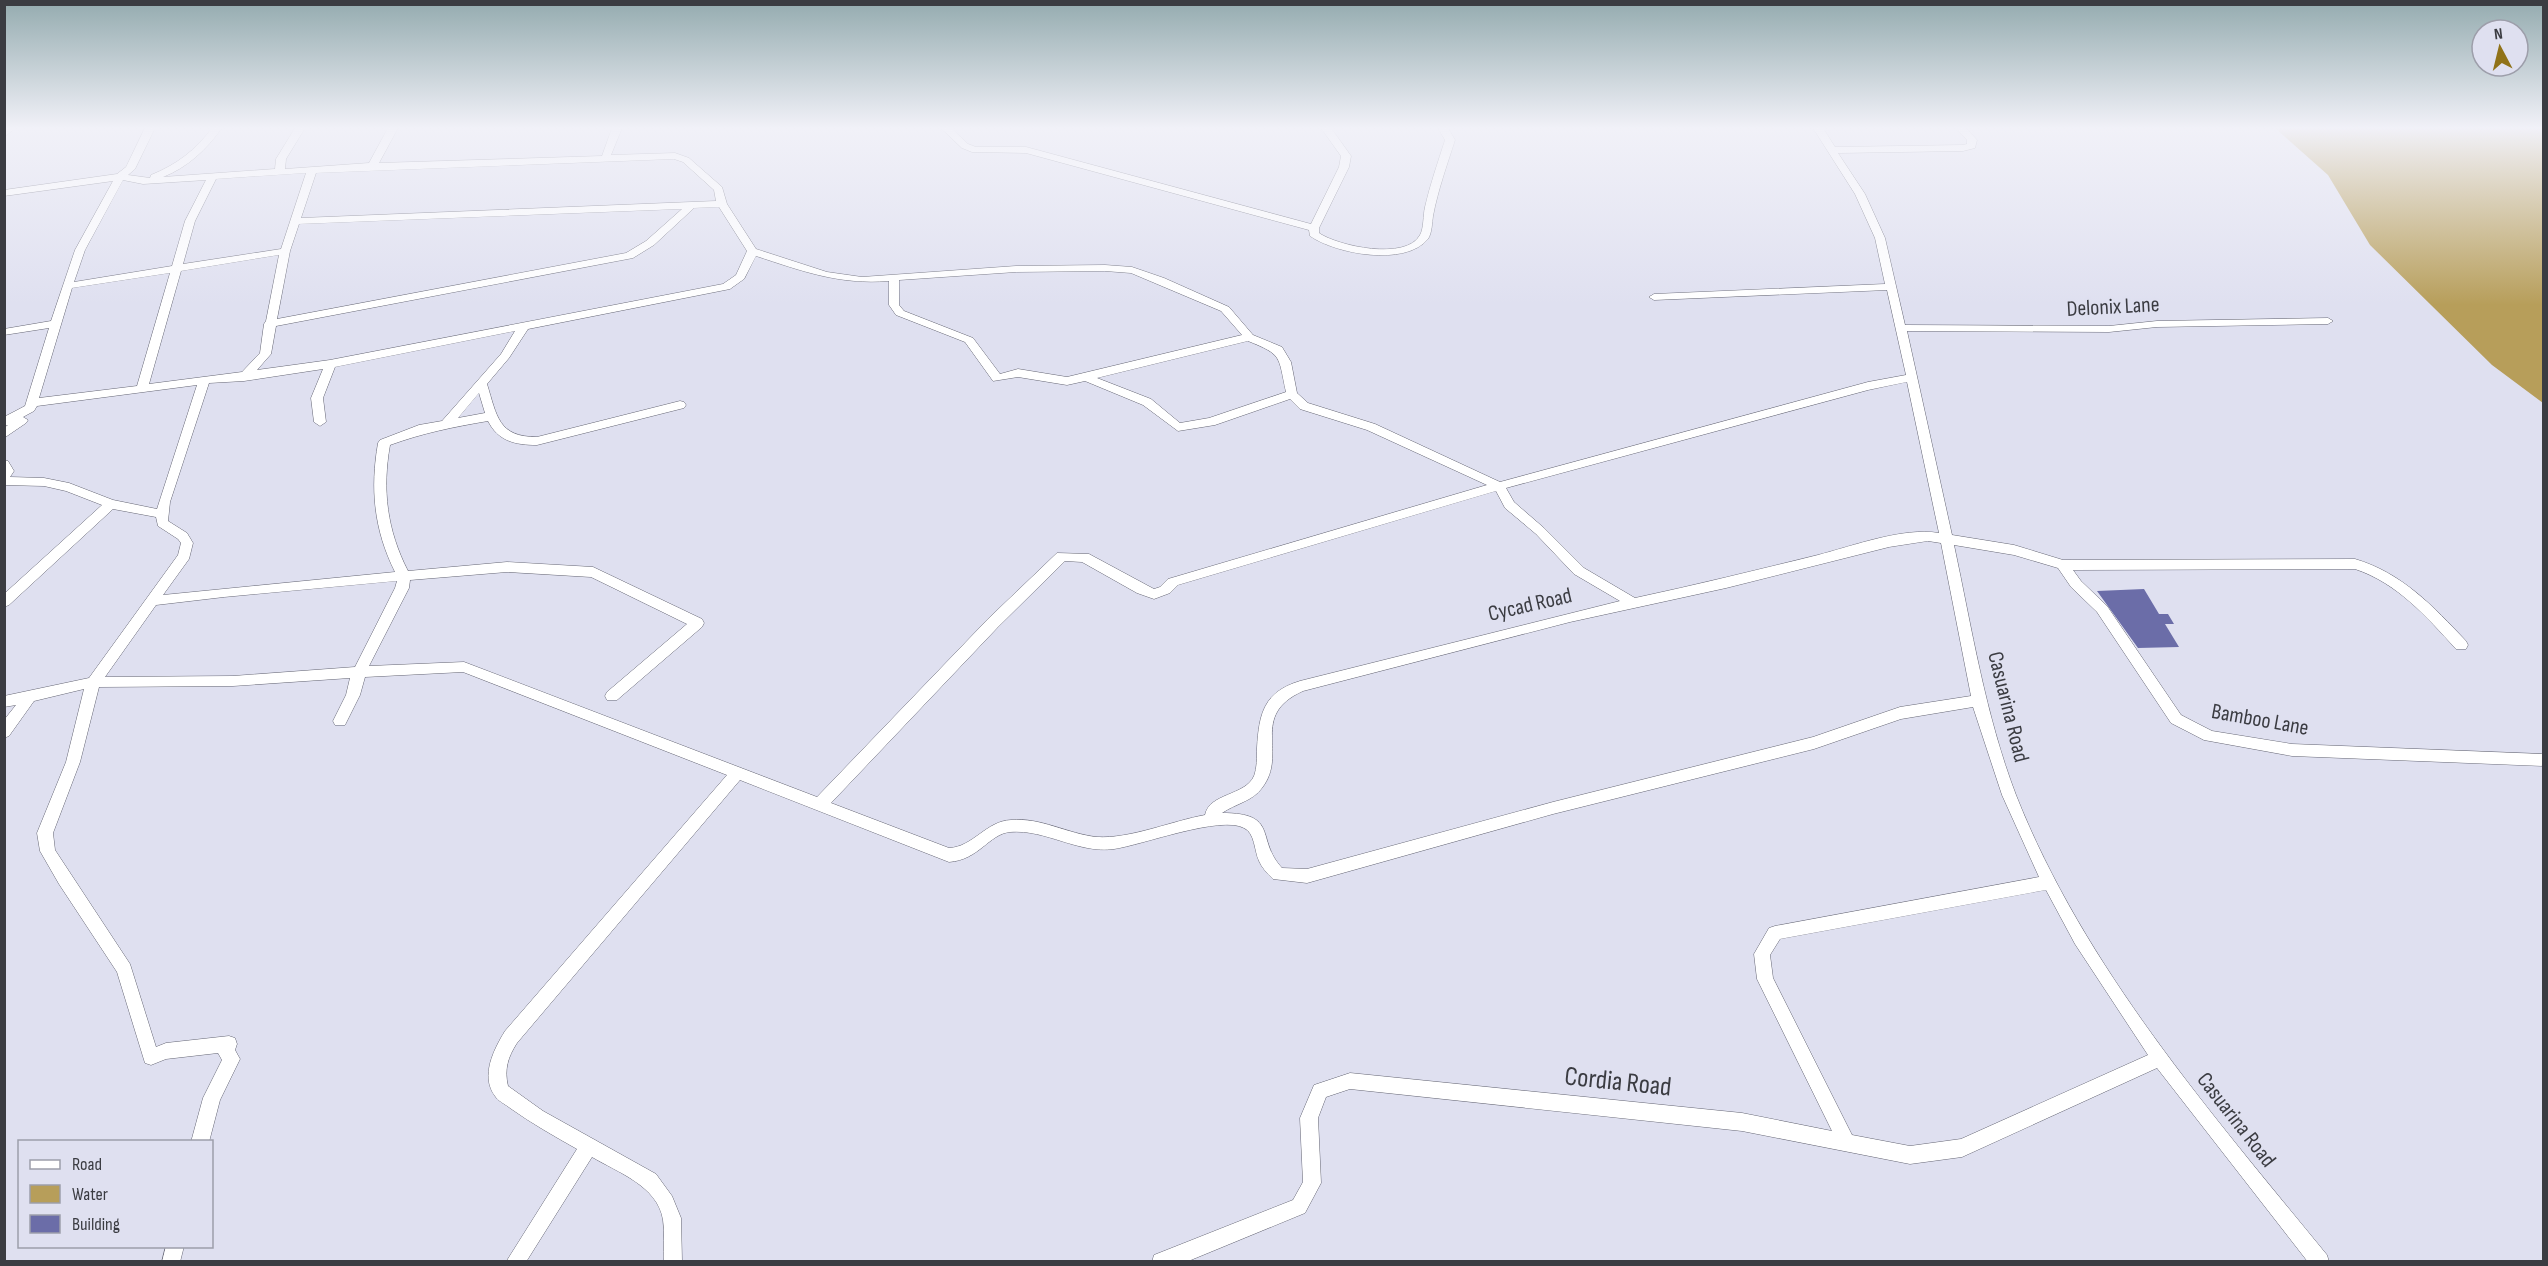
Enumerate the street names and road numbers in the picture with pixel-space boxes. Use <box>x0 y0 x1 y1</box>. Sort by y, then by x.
street label: Delonix Lane <box>2066 291 2160 323</box>
street label: Cycad Road <box>1485 582 1575 628</box>
street label: Casuarina Road <box>1981 649 2035 765</box>
street label: Bamboo Lane <box>2209 698 2311 742</box>
street label: Cordia Road <box>1563 1060 1673 1104</box>
street label: Casuarina Road <box>2191 1067 2281 1173</box>

